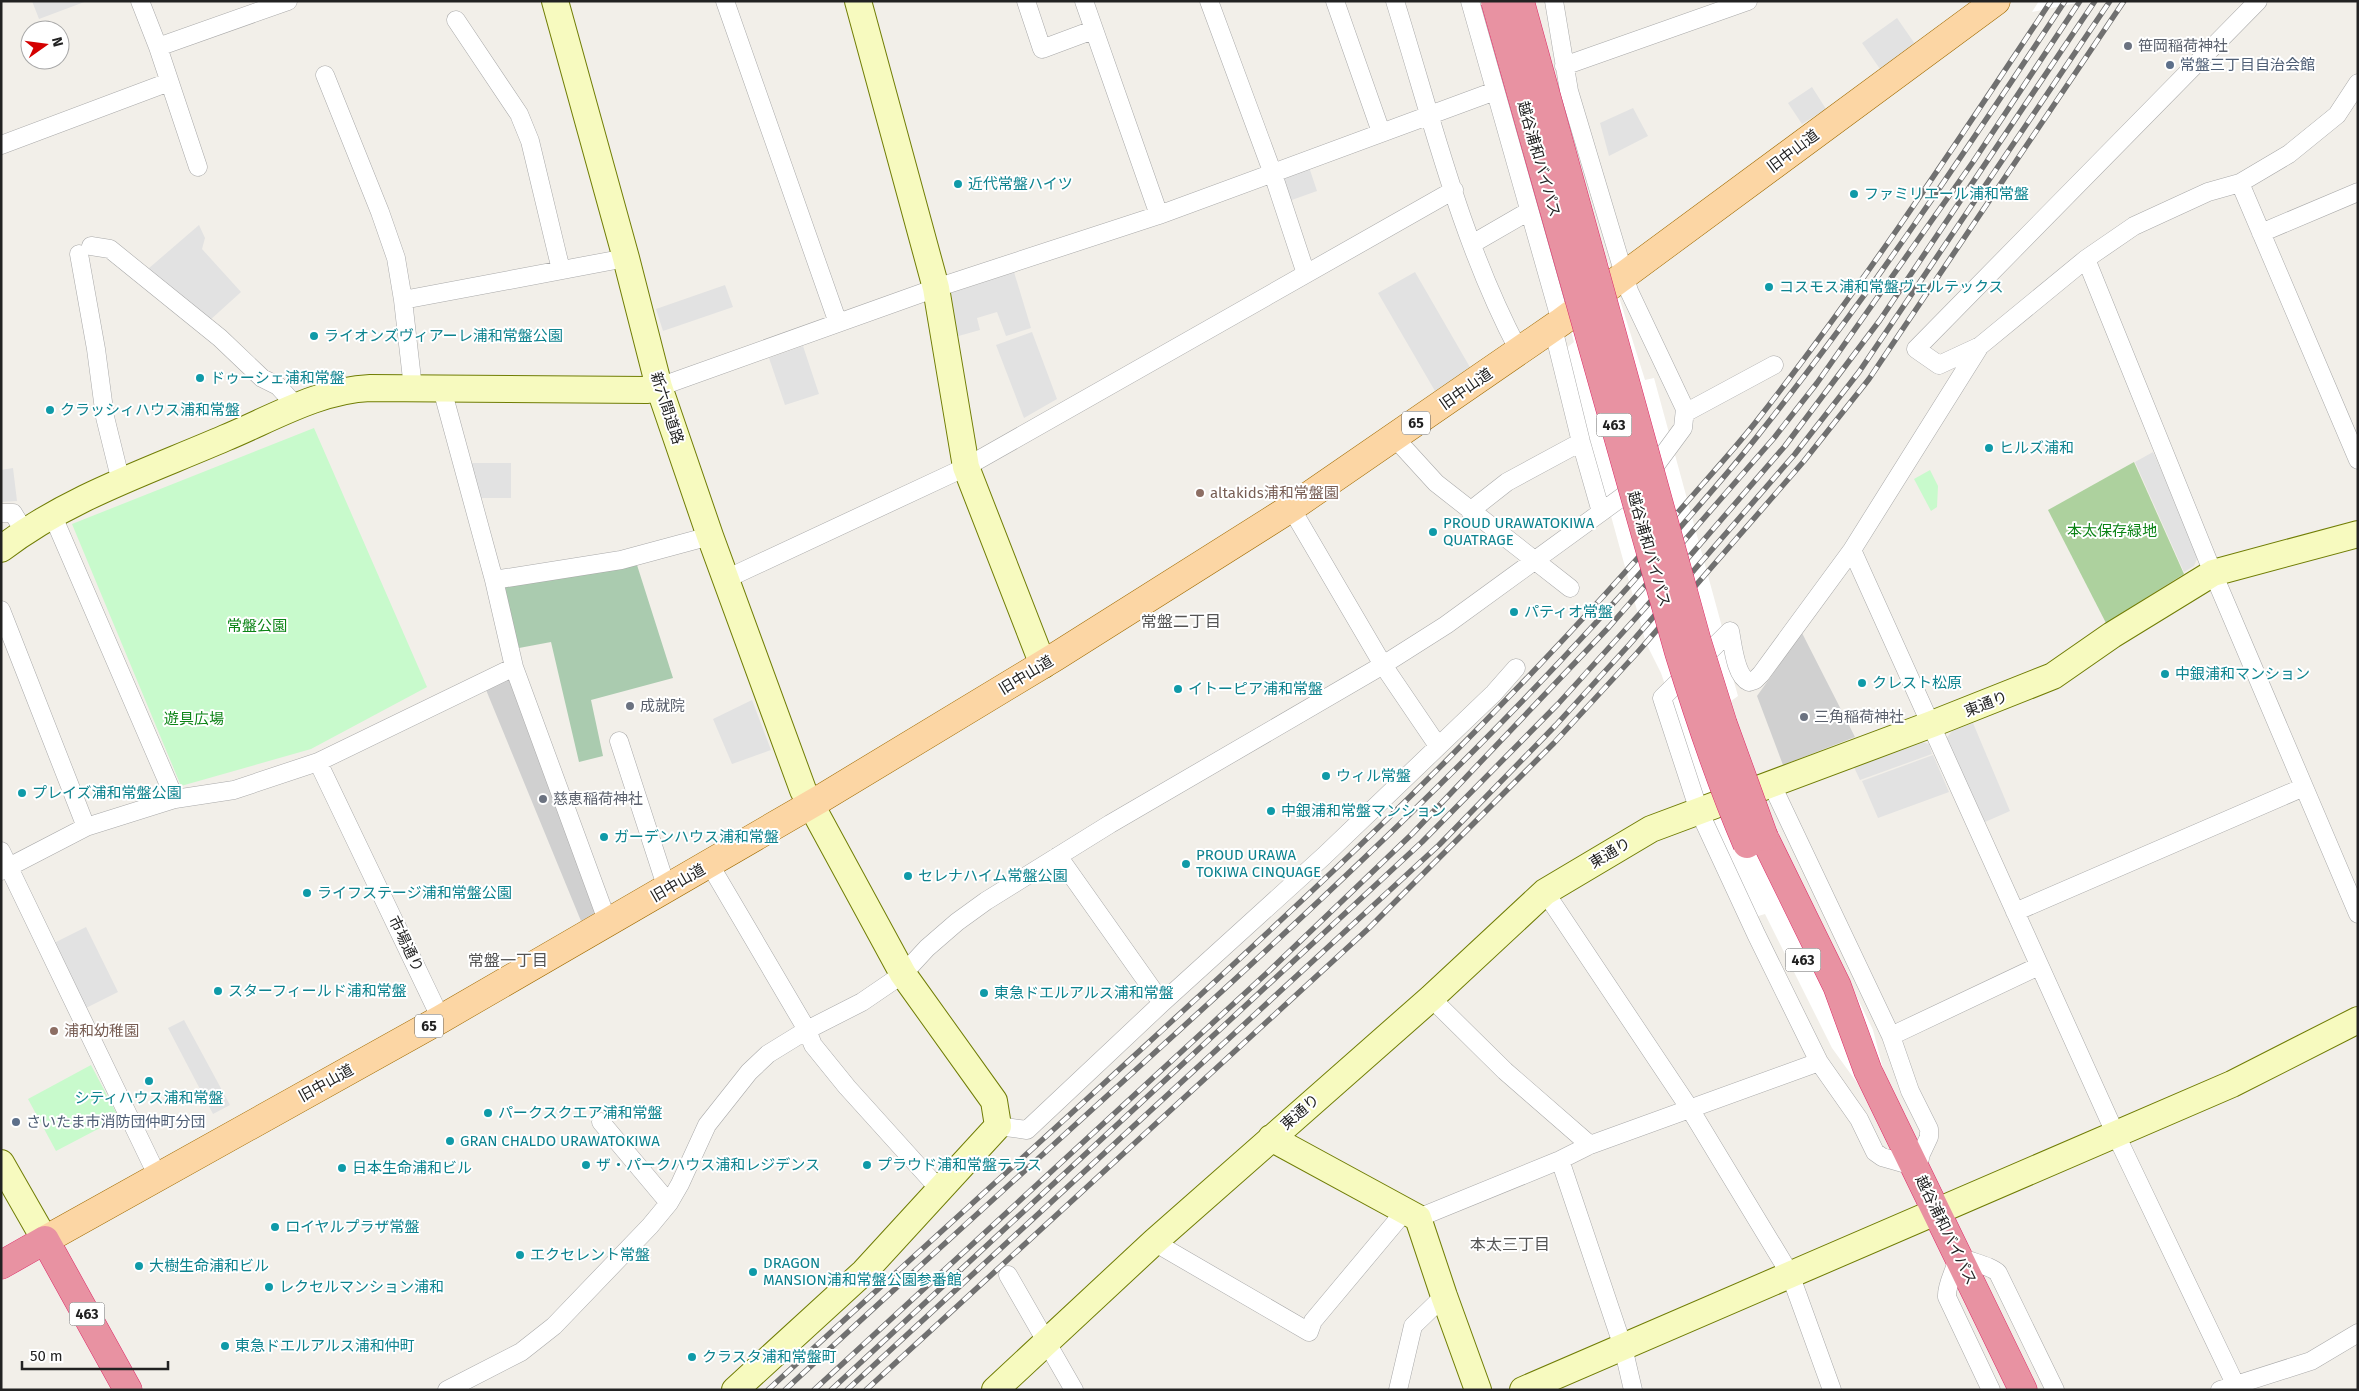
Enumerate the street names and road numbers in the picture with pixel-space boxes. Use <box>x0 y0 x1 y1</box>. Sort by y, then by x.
street label: 越谷浦和バイパス <box>1514 98 1564 219</box>
street label: 旧中山道 <box>1764 126 1822 176</box>
street label: 旧中山道 <box>1436 364 1496 414</box>
street label: 新六間道路 <box>647 370 687 446</box>
road number: 65 <box>1402 412 1430 434</box>
road number: 463 <box>1596 414 1632 436</box>
street label: 越谷浦和バイパス <box>1624 488 1674 609</box>
street label: 旧中山道 <box>996 652 1056 698</box>
street label: 東通り <box>1962 688 2010 720</box>
street label: 東通り <box>1586 834 1634 872</box>
street label: 旧中山道 <box>648 860 708 906</box>
street label: 市場通り <box>385 913 427 975</box>
road number: 463 <box>1786 948 1820 972</box>
road number: 65 <box>415 1014 443 1038</box>
street label: 旧中山道 <box>295 1061 357 1105</box>
street label: 東通り <box>1277 1090 1323 1134</box>
street label: 越谷浦和バイパス <box>1911 1171 1980 1288</box>
road number: 463 <box>70 1302 104 1326</box>

